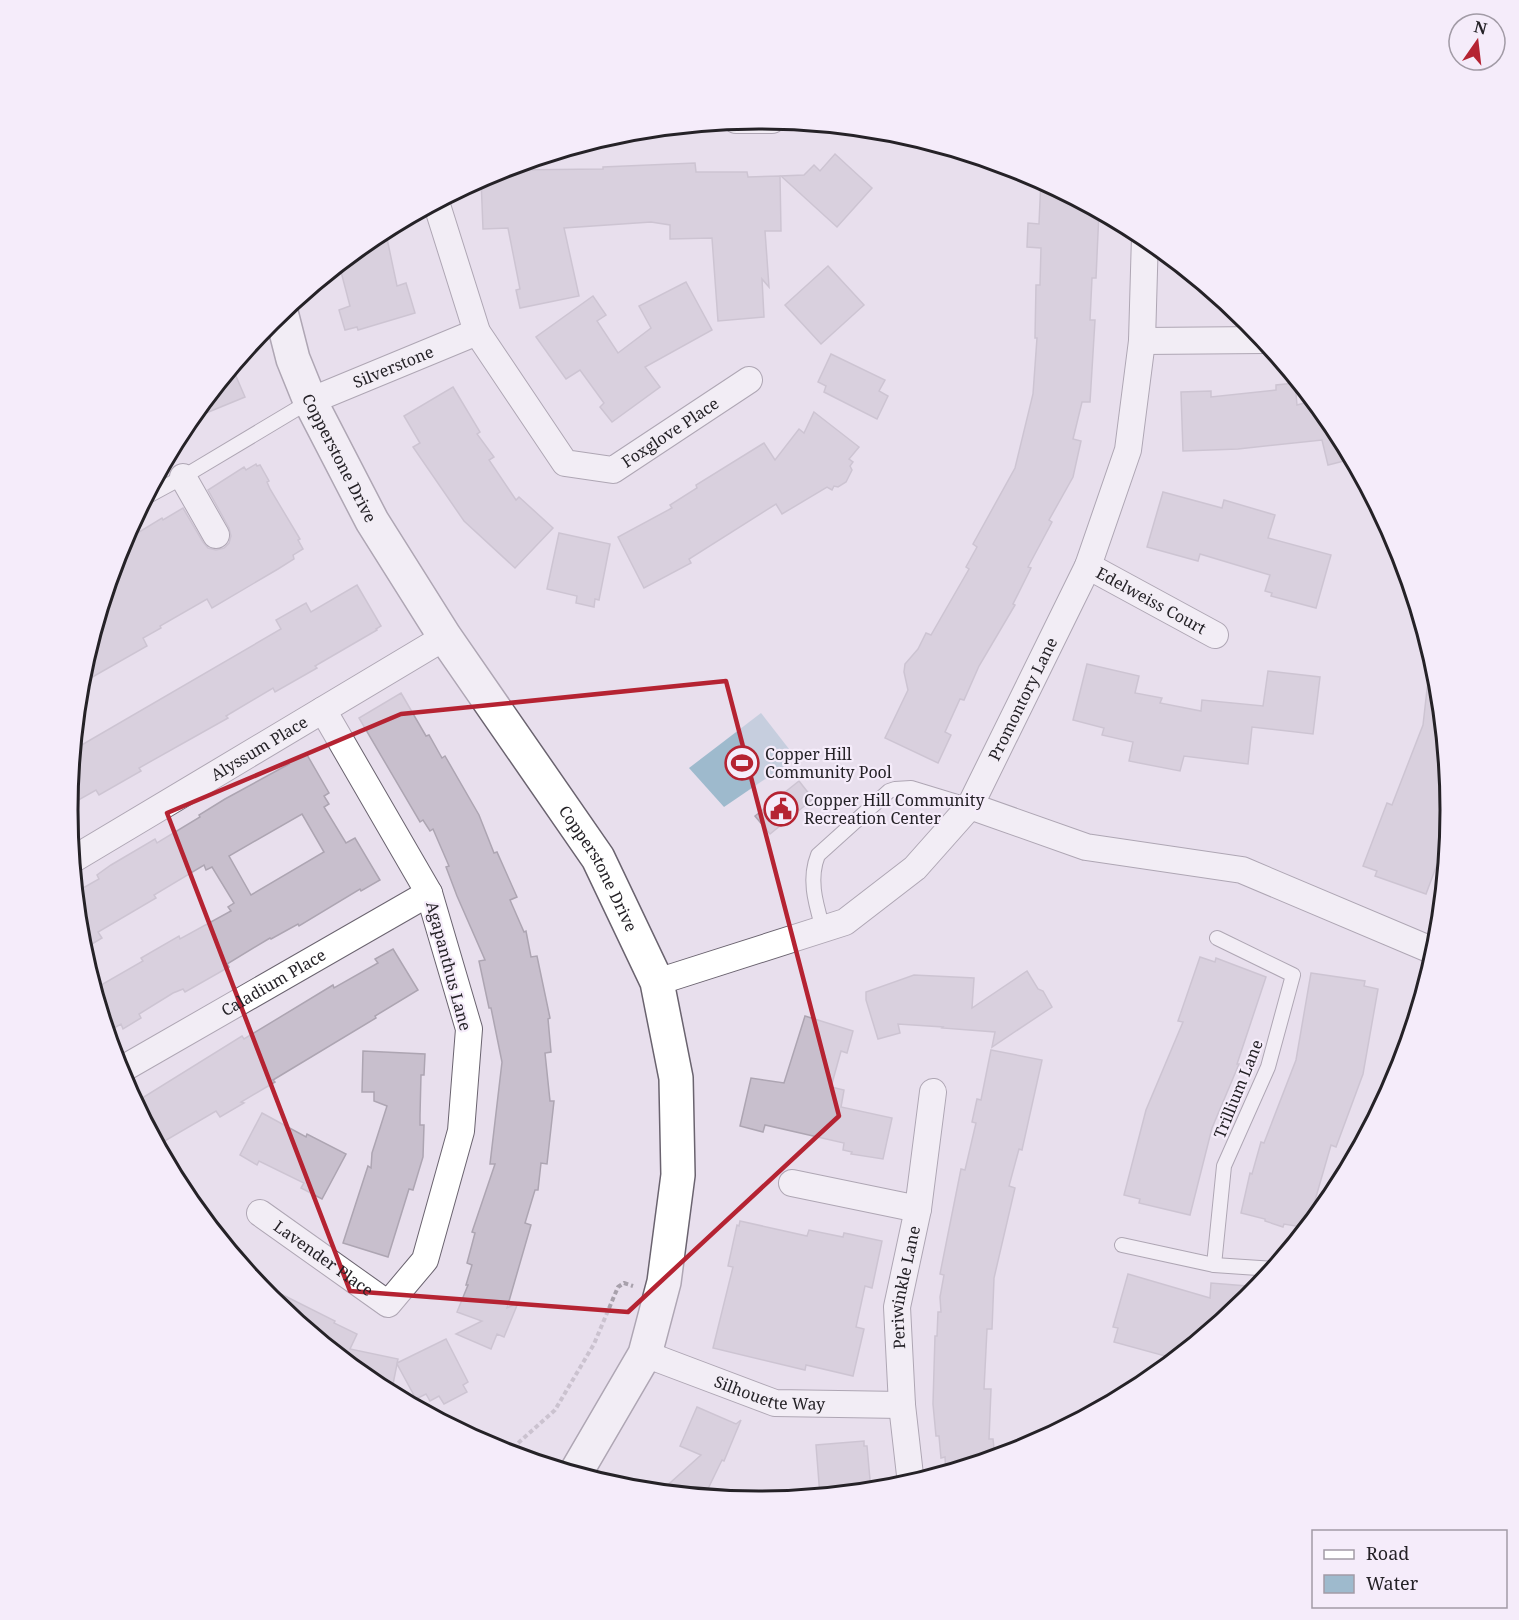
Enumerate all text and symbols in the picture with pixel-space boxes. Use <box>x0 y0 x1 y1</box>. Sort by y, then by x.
north arrow <box>1447 12 1507 72</box>
text: N <box>1472 15 1490 40</box>
street label: Silverstone <box>350 340 437 393</box>
street label: Copperstone Drive <box>297 390 382 526</box>
street label: Foxglove Place <box>617 392 723 472</box>
street label: Edelweiss Court <box>1092 562 1210 639</box>
street label: Promontory Lane <box>983 634 1062 764</box>
street label: Alyssum Place <box>207 711 312 786</box>
place label: Copper Hill Community Pool <box>765 743 892 783</box>
sports icon: Copper Hill Community Pool <box>724 745 760 781</box>
place label: Copper Hill Community Recreation Center <box>804 789 985 829</box>
public building icon: Copper Hill Community Recreation Center <box>763 791 799 827</box>
street label: Copperstone Drive <box>554 801 642 935</box>
street label: Agapanthus Lane <box>421 899 477 1033</box>
street label: Caladium Place <box>217 944 330 1021</box>
street label: Trillium Lane <box>1208 1036 1268 1142</box>
street label: Lavender Place <box>269 1215 378 1301</box>
street label: Periwinkle Lane <box>886 1224 925 1350</box>
street label: Silhouette Way <box>711 1370 826 1415</box>
legend <box>1312 1530 1507 1608</box>
text: Road <box>1366 1541 1409 1565</box>
text: Water <box>1366 1571 1419 1595</box>

